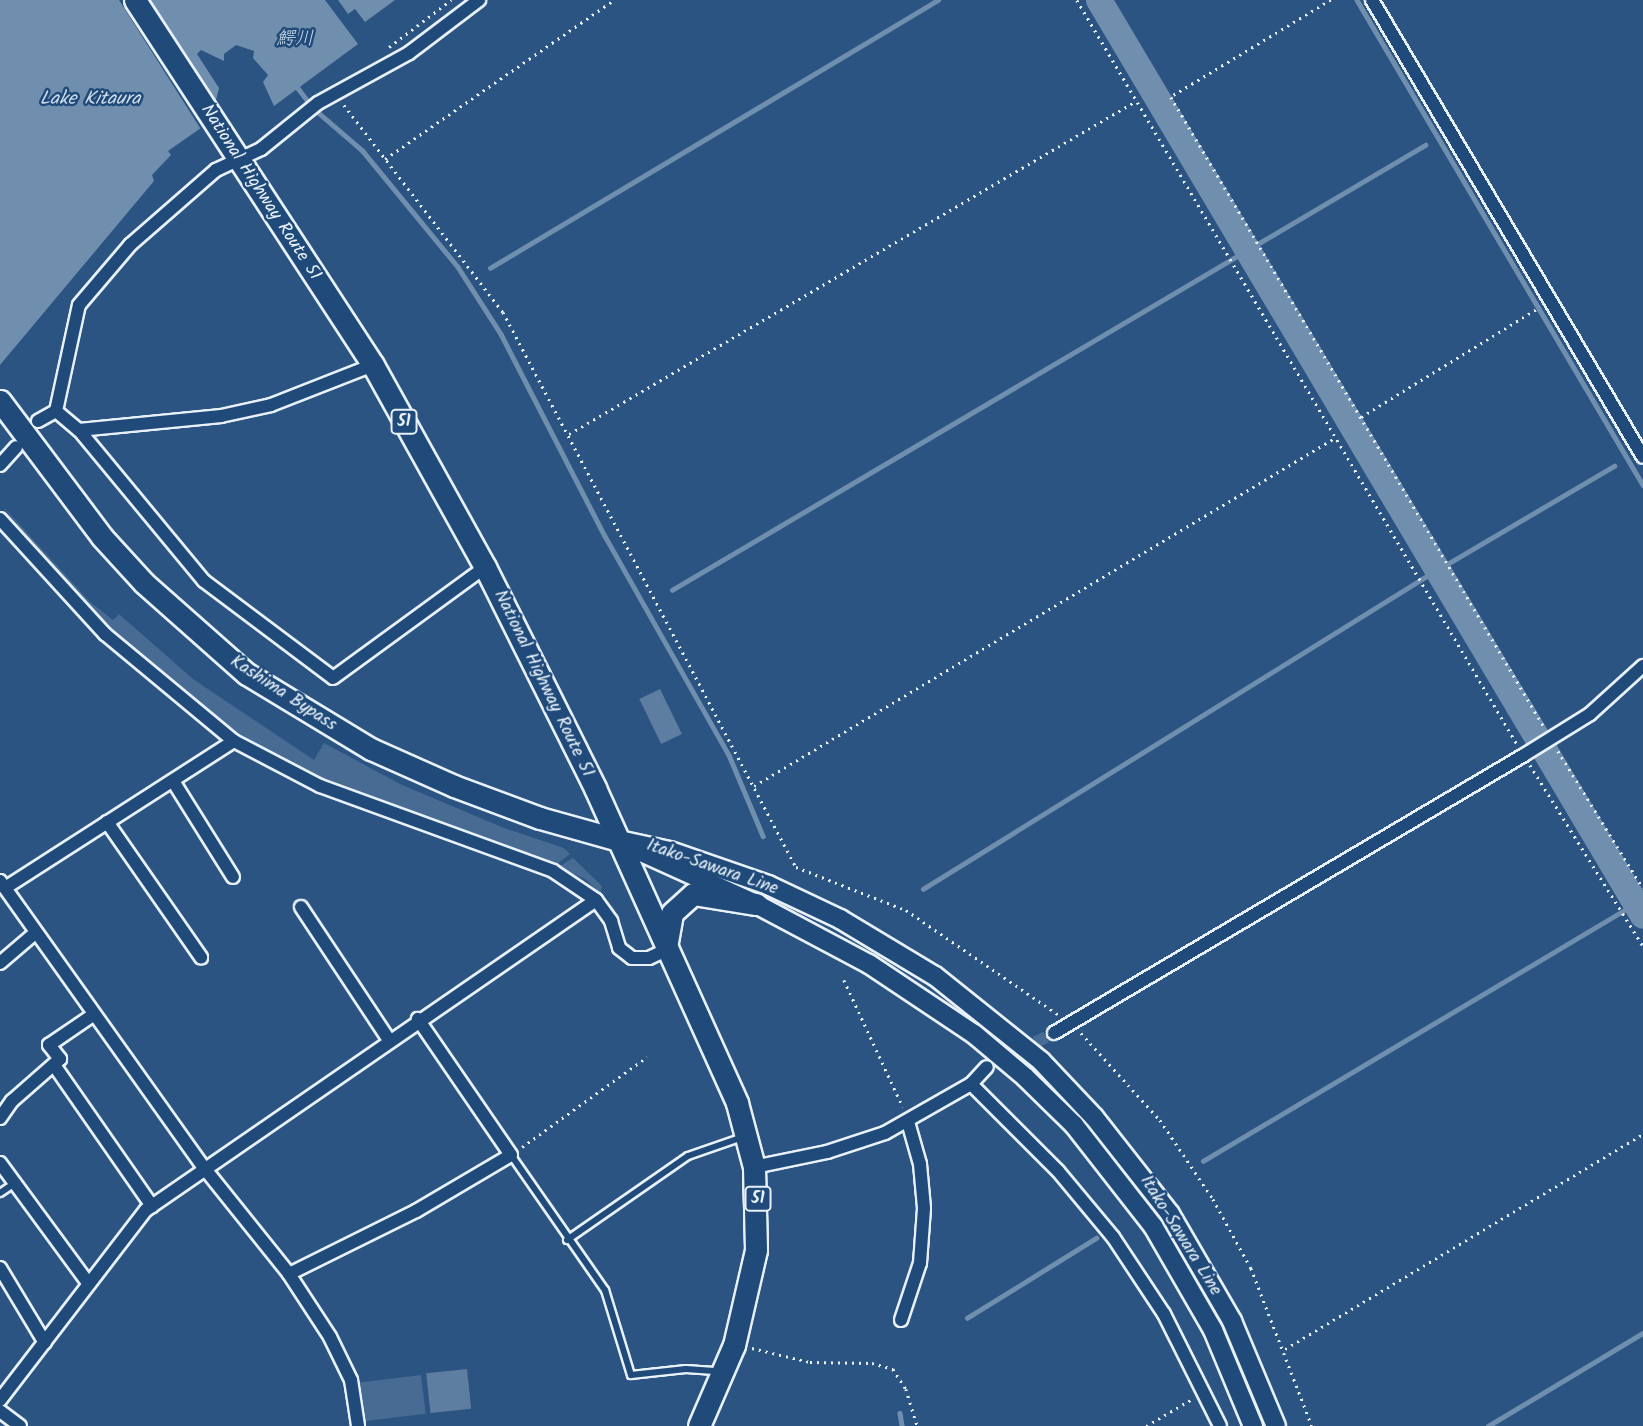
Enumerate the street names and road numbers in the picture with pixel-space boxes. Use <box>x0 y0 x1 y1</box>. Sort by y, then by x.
street label: National Highway Route 51 <box>195 101 325 285</box>
road number: 51 <box>390 410 418 434</box>
street label: National Highway Route 51 <box>488 587 598 781</box>
street label: Kashima Bypass <box>226 651 340 737</box>
street label: Itako-Sawara Line <box>643 835 781 901</box>
street label: Itako-Sawara Line <box>1134 1172 1226 1300</box>
road number: 51 <box>744 1186 772 1212</box>

